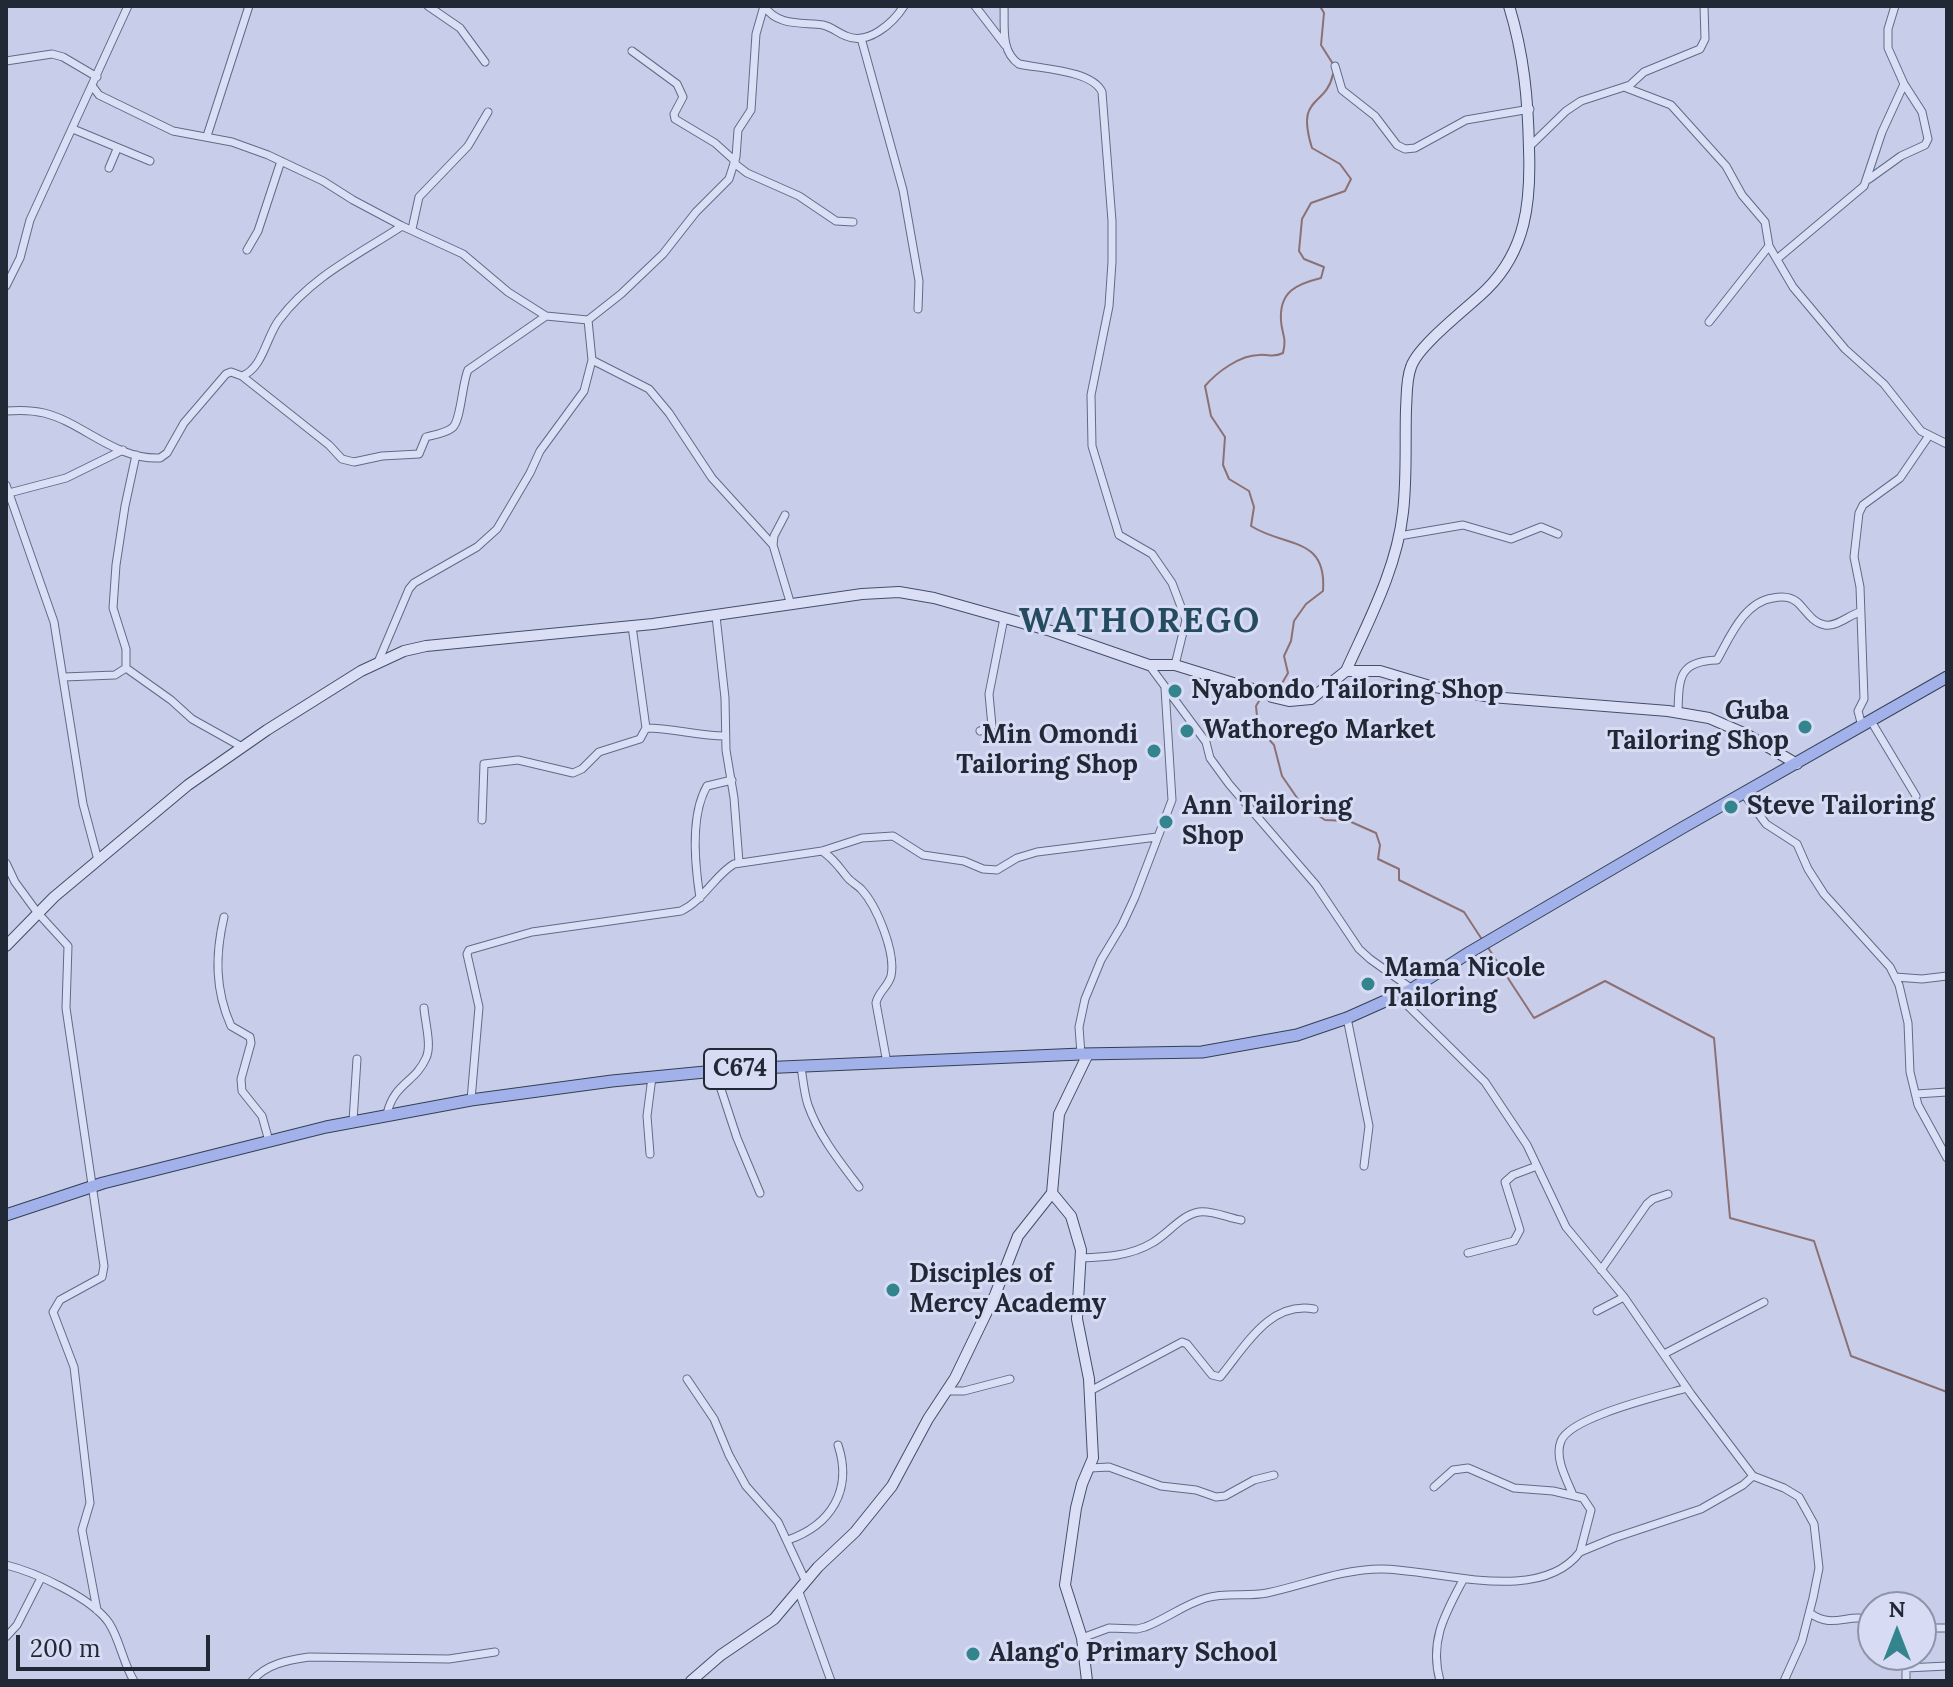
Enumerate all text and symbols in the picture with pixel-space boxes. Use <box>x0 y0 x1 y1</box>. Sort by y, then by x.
district label: WATHOREGO <box>1019 602 1261 642</box>
place label: Nyabondo Tailoring Shop <box>1191 675 1503 707</box>
marker: Nyabondo Tailoring Shop <box>1166 682 1184 700</box>
place label: Guba Tailoring Shop <box>1607 696 1789 758</box>
place label: Wathorego Market <box>1203 715 1435 747</box>
marker: Guba Tailoring Shop <box>1796 718 1814 736</box>
place label: Min Omondi Tailoring Shop <box>956 720 1138 782</box>
marker: Wathorego Market <box>1178 722 1196 740</box>
marker: Min Omondi Tailoring Shop <box>1145 742 1163 760</box>
place label: Ann Tailoring Shop <box>1182 791 1352 852</box>
place label: Steve Tailoring <box>1747 791 1935 823</box>
marker: Steve Tailoring <box>1722 798 1740 816</box>
marker: Ann Tailoring Shop <box>1157 813 1175 831</box>
place label: Mama Nicole Tailoring <box>1384 953 1545 1014</box>
marker: Mama Nicole Tailoring <box>1359 975 1377 993</box>
road number: C674 <box>704 1049 776 1089</box>
place label: Disciples of Mercy Academy <box>909 1259 1106 1320</box>
marker: Disciples of Mercy Academy <box>884 1281 902 1299</box>
north arrow <box>1857 1591 1937 1671</box>
text: N <box>1888 1595 1906 1623</box>
scale bar <box>20 1619 214 1669</box>
text: 200 m <box>30 1633 100 1664</box>
place label: Alang'o Primary School <box>989 1638 1277 1670</box>
marker: Alang'o Primary School <box>964 1645 982 1663</box>

